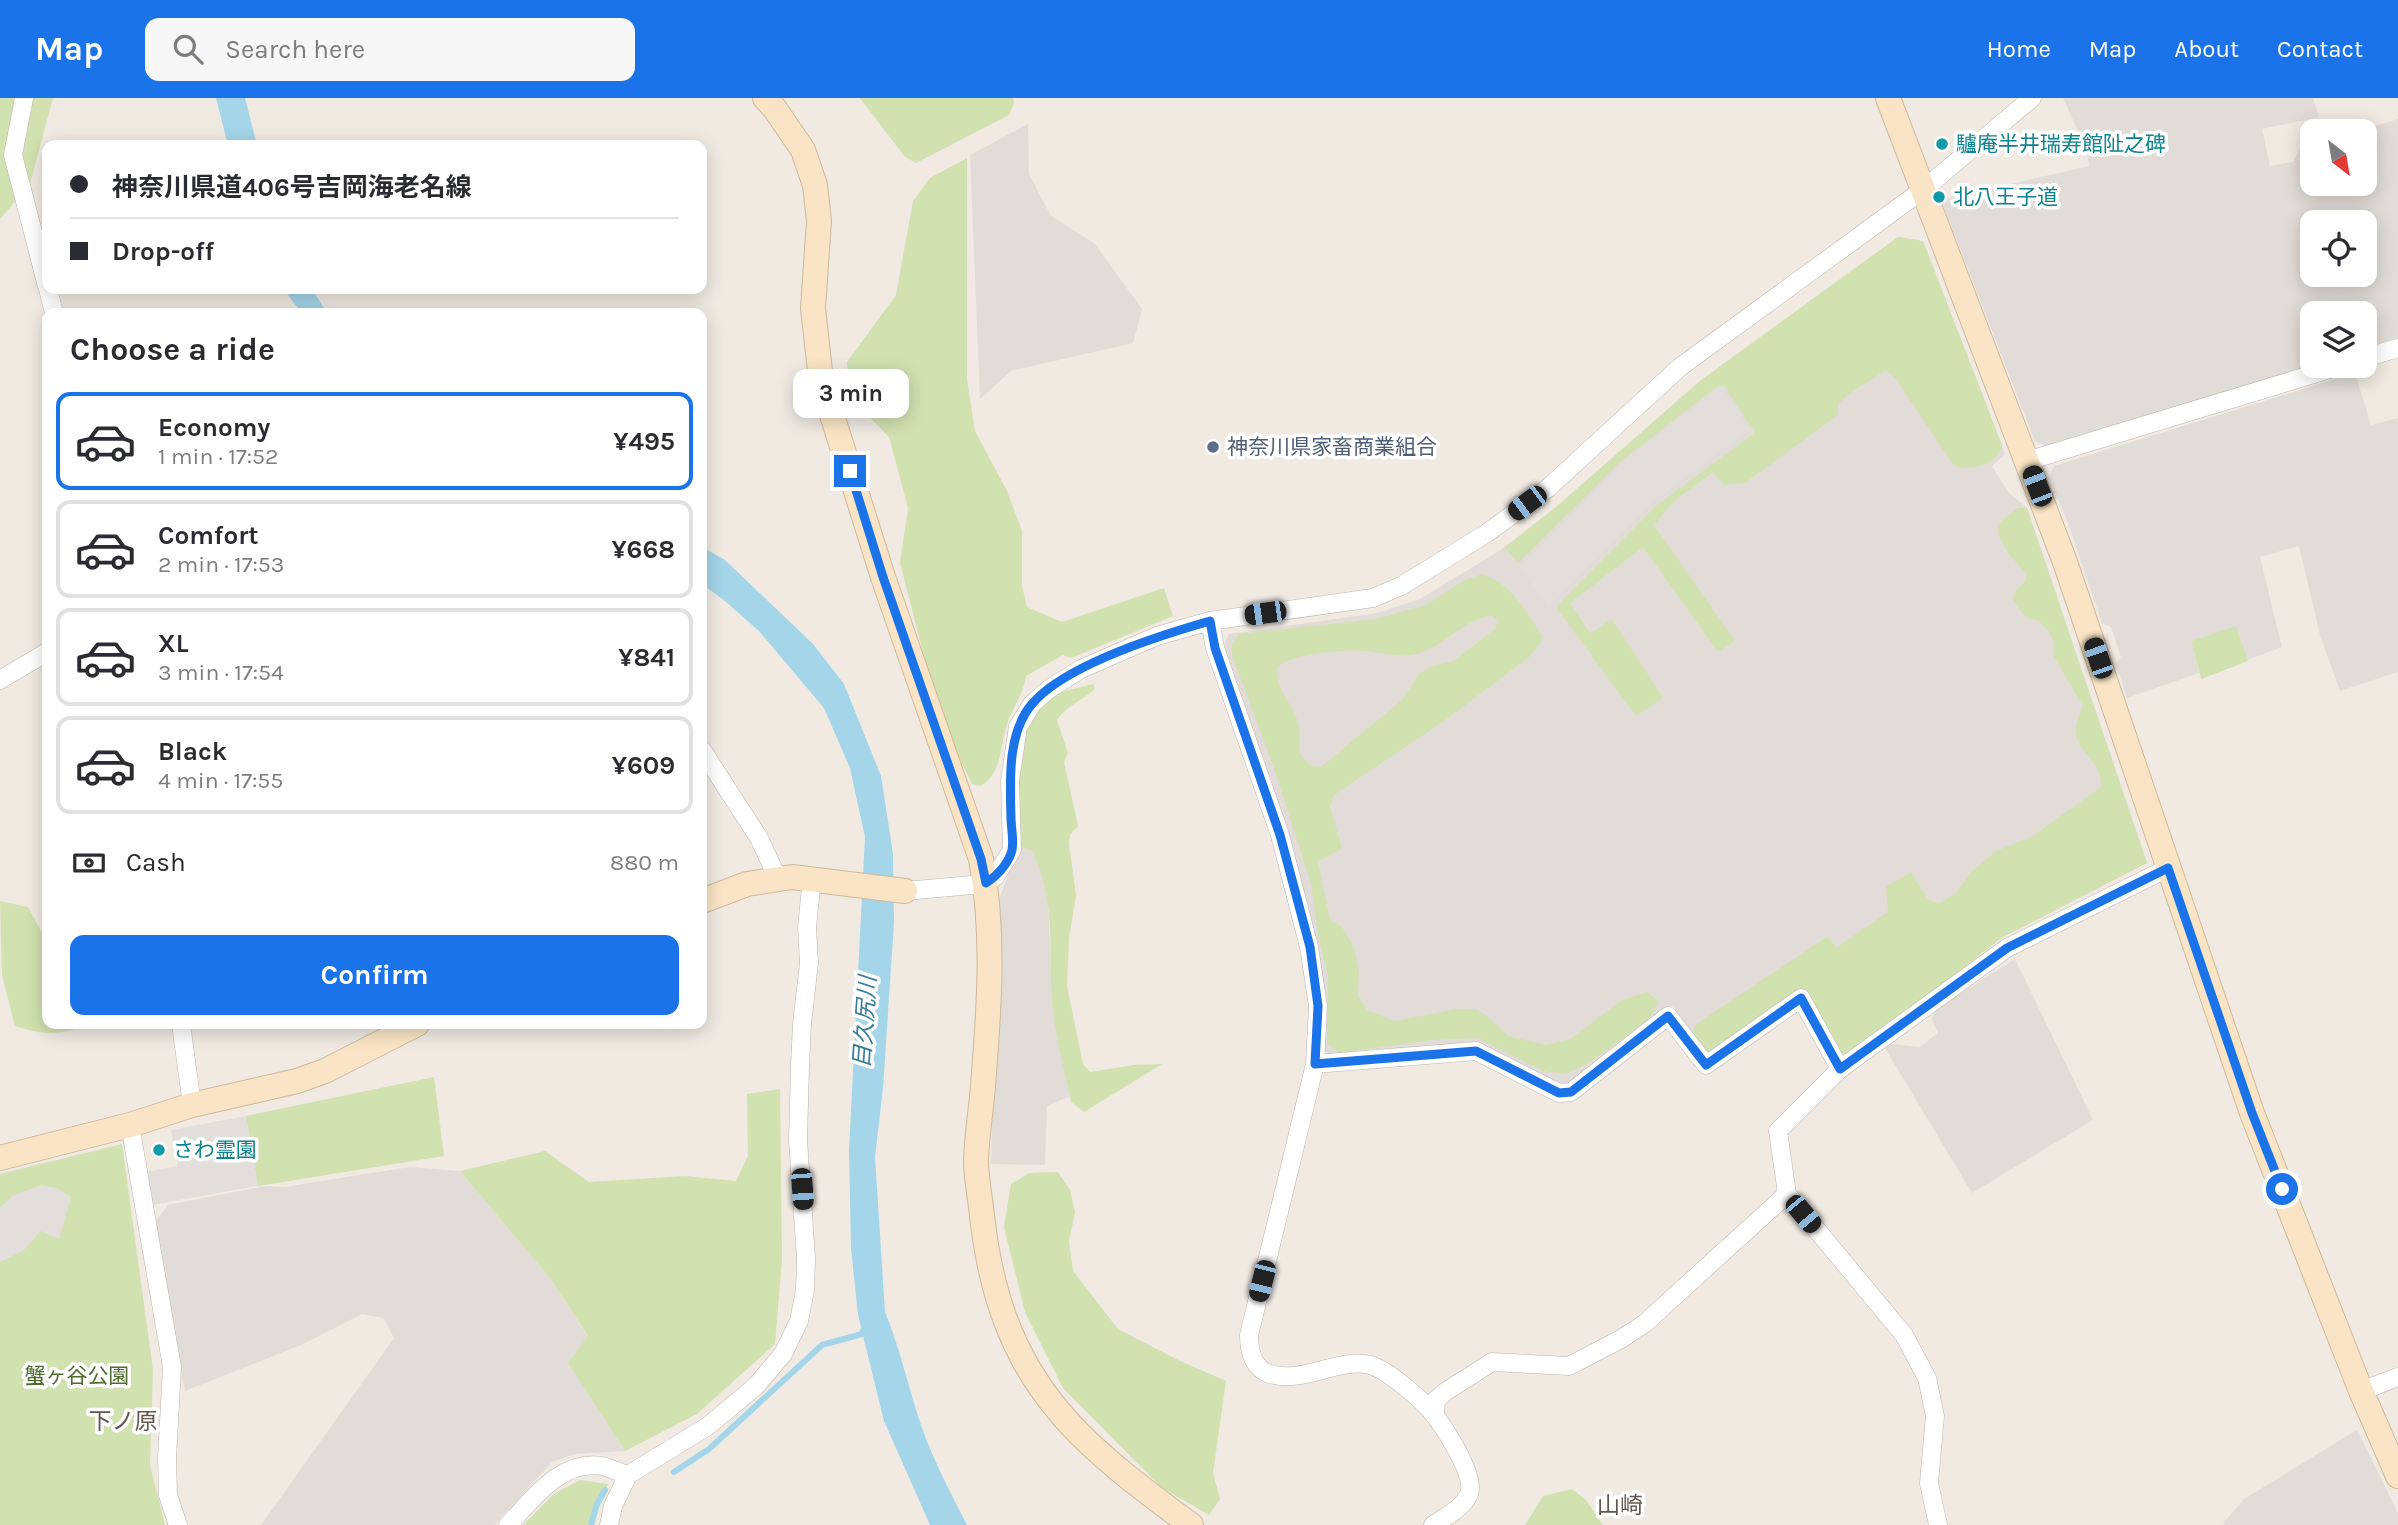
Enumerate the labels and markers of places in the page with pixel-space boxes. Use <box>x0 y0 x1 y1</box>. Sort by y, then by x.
place label: 驢庵半井瑞寿館阯之碑 <box>1956 132 2166 156</box>
marker: 驢庵半井瑞寿館阯之碑 <box>1934 136 1950 152</box>
place label: 北八王子道 <box>1953 185 2058 209</box>
marker: 北八王子道 <box>1931 189 1947 205</box>
place label: 神奈川県家畜商業組合 <box>1227 435 1437 459</box>
marker: 神奈川県家畜商業組合 <box>1205 439 1221 455</box>
place label: さわ霊園 <box>173 1138 257 1162</box>
marker: さわ霊園 <box>151 1142 167 1158</box>

